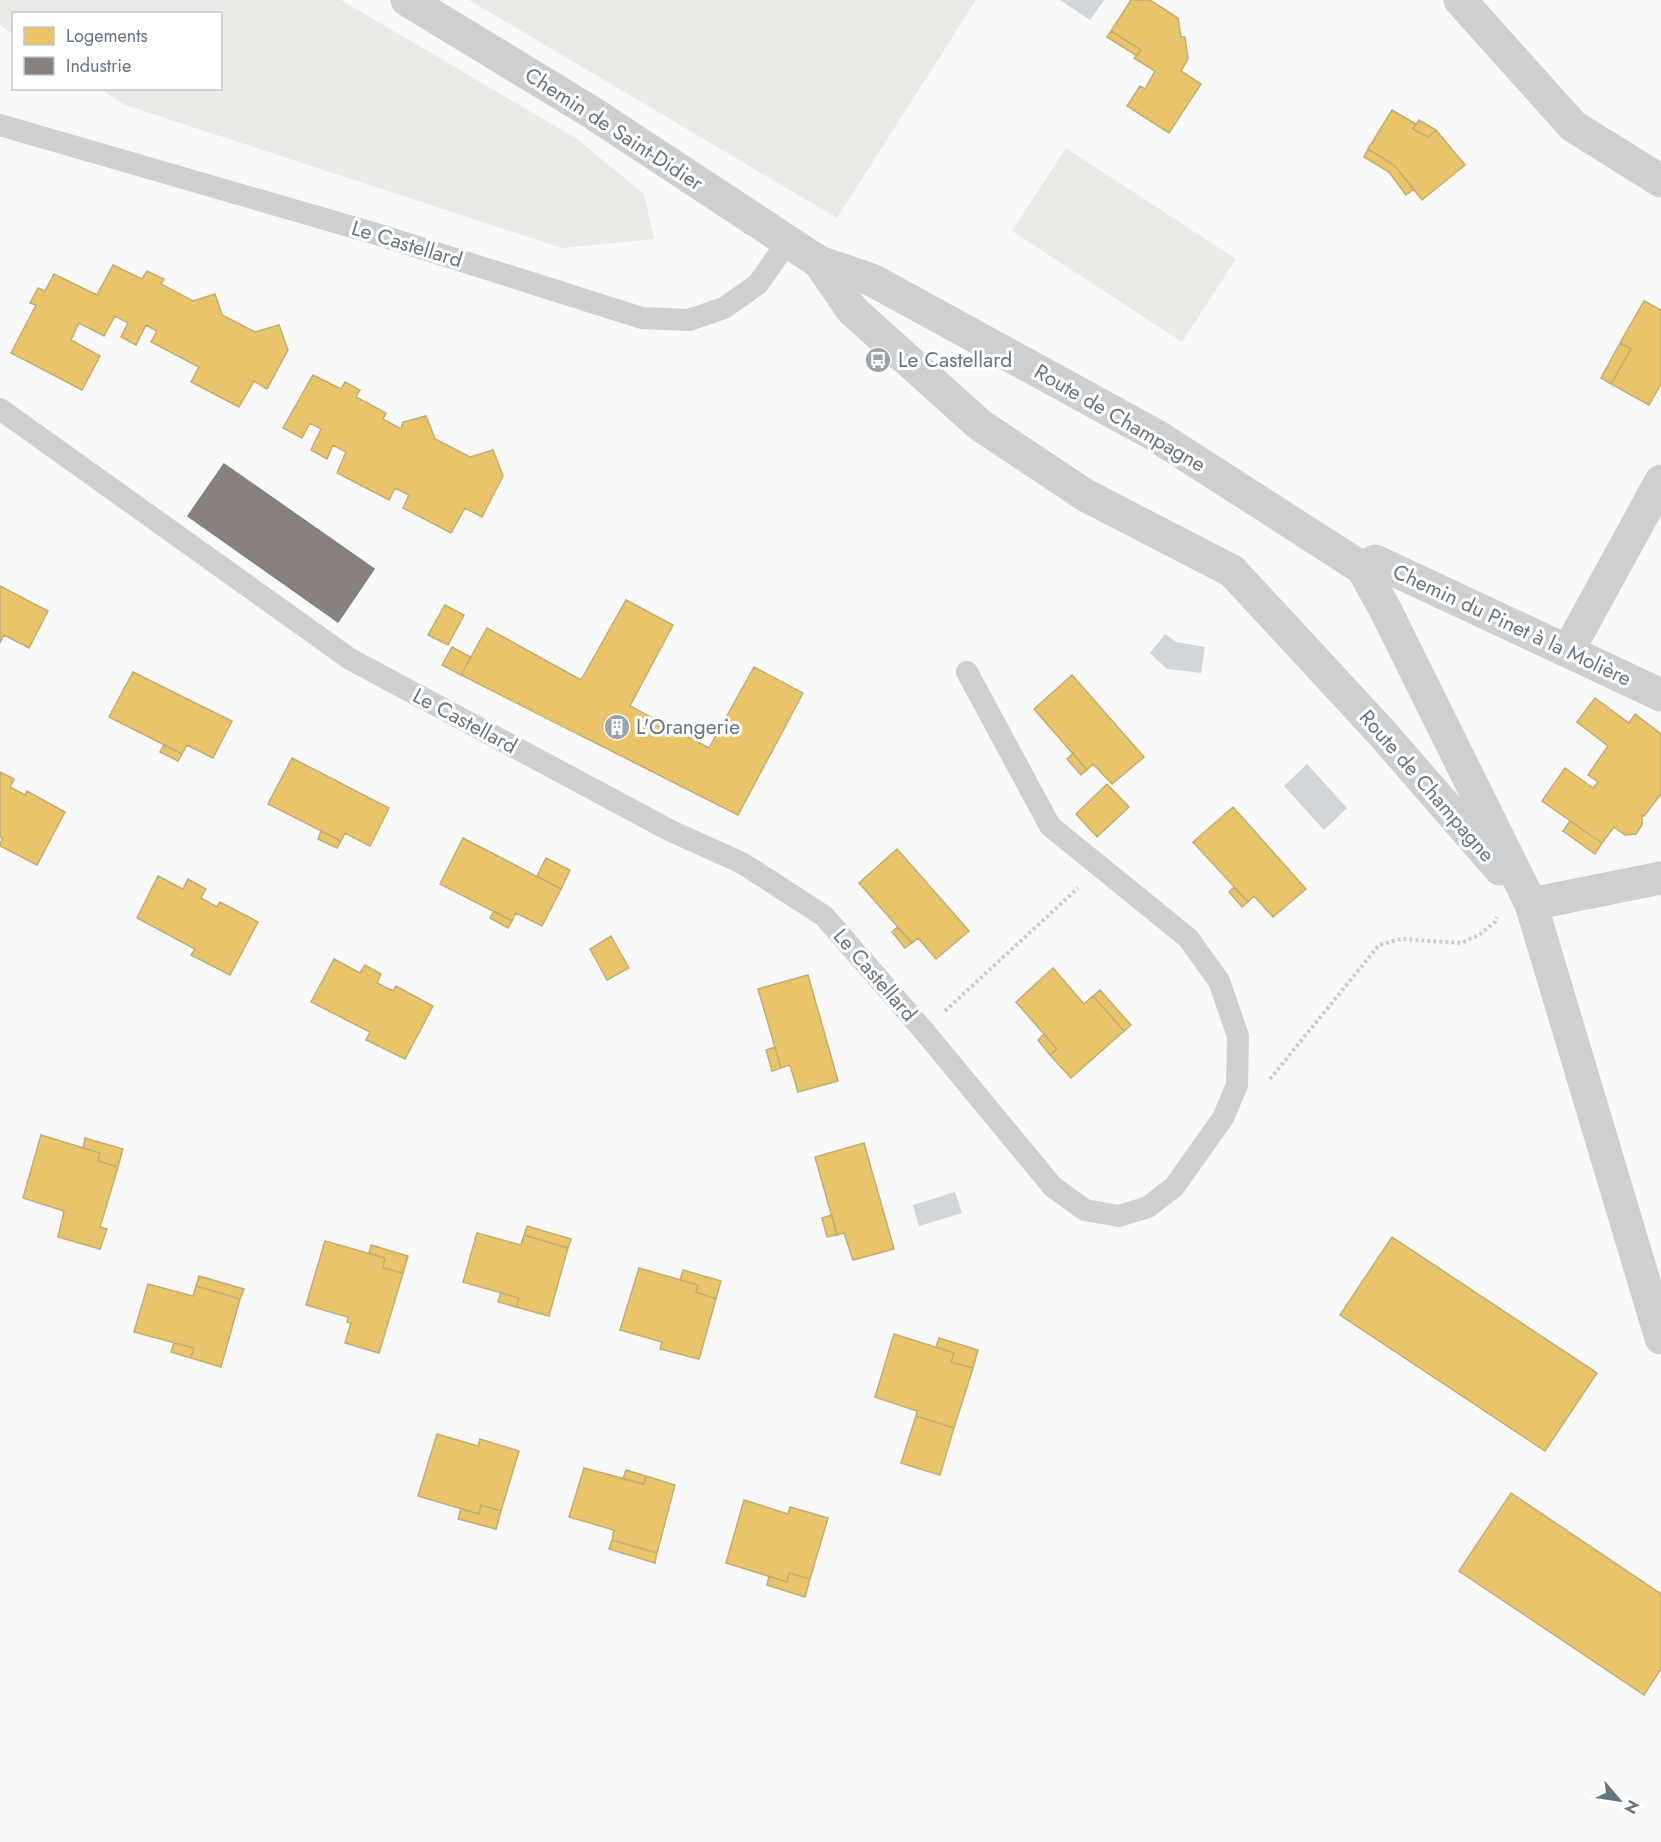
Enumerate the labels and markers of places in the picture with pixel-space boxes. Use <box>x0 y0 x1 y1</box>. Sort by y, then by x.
bus stop icon: Le Castellard <box>863 345 893 375</box>
place label: Le Castellard <box>898 345 1012 375</box>
building icon: L'Orangerie <box>602 712 632 742</box>
place label: L'Orangerie <box>636 712 740 742</box>

